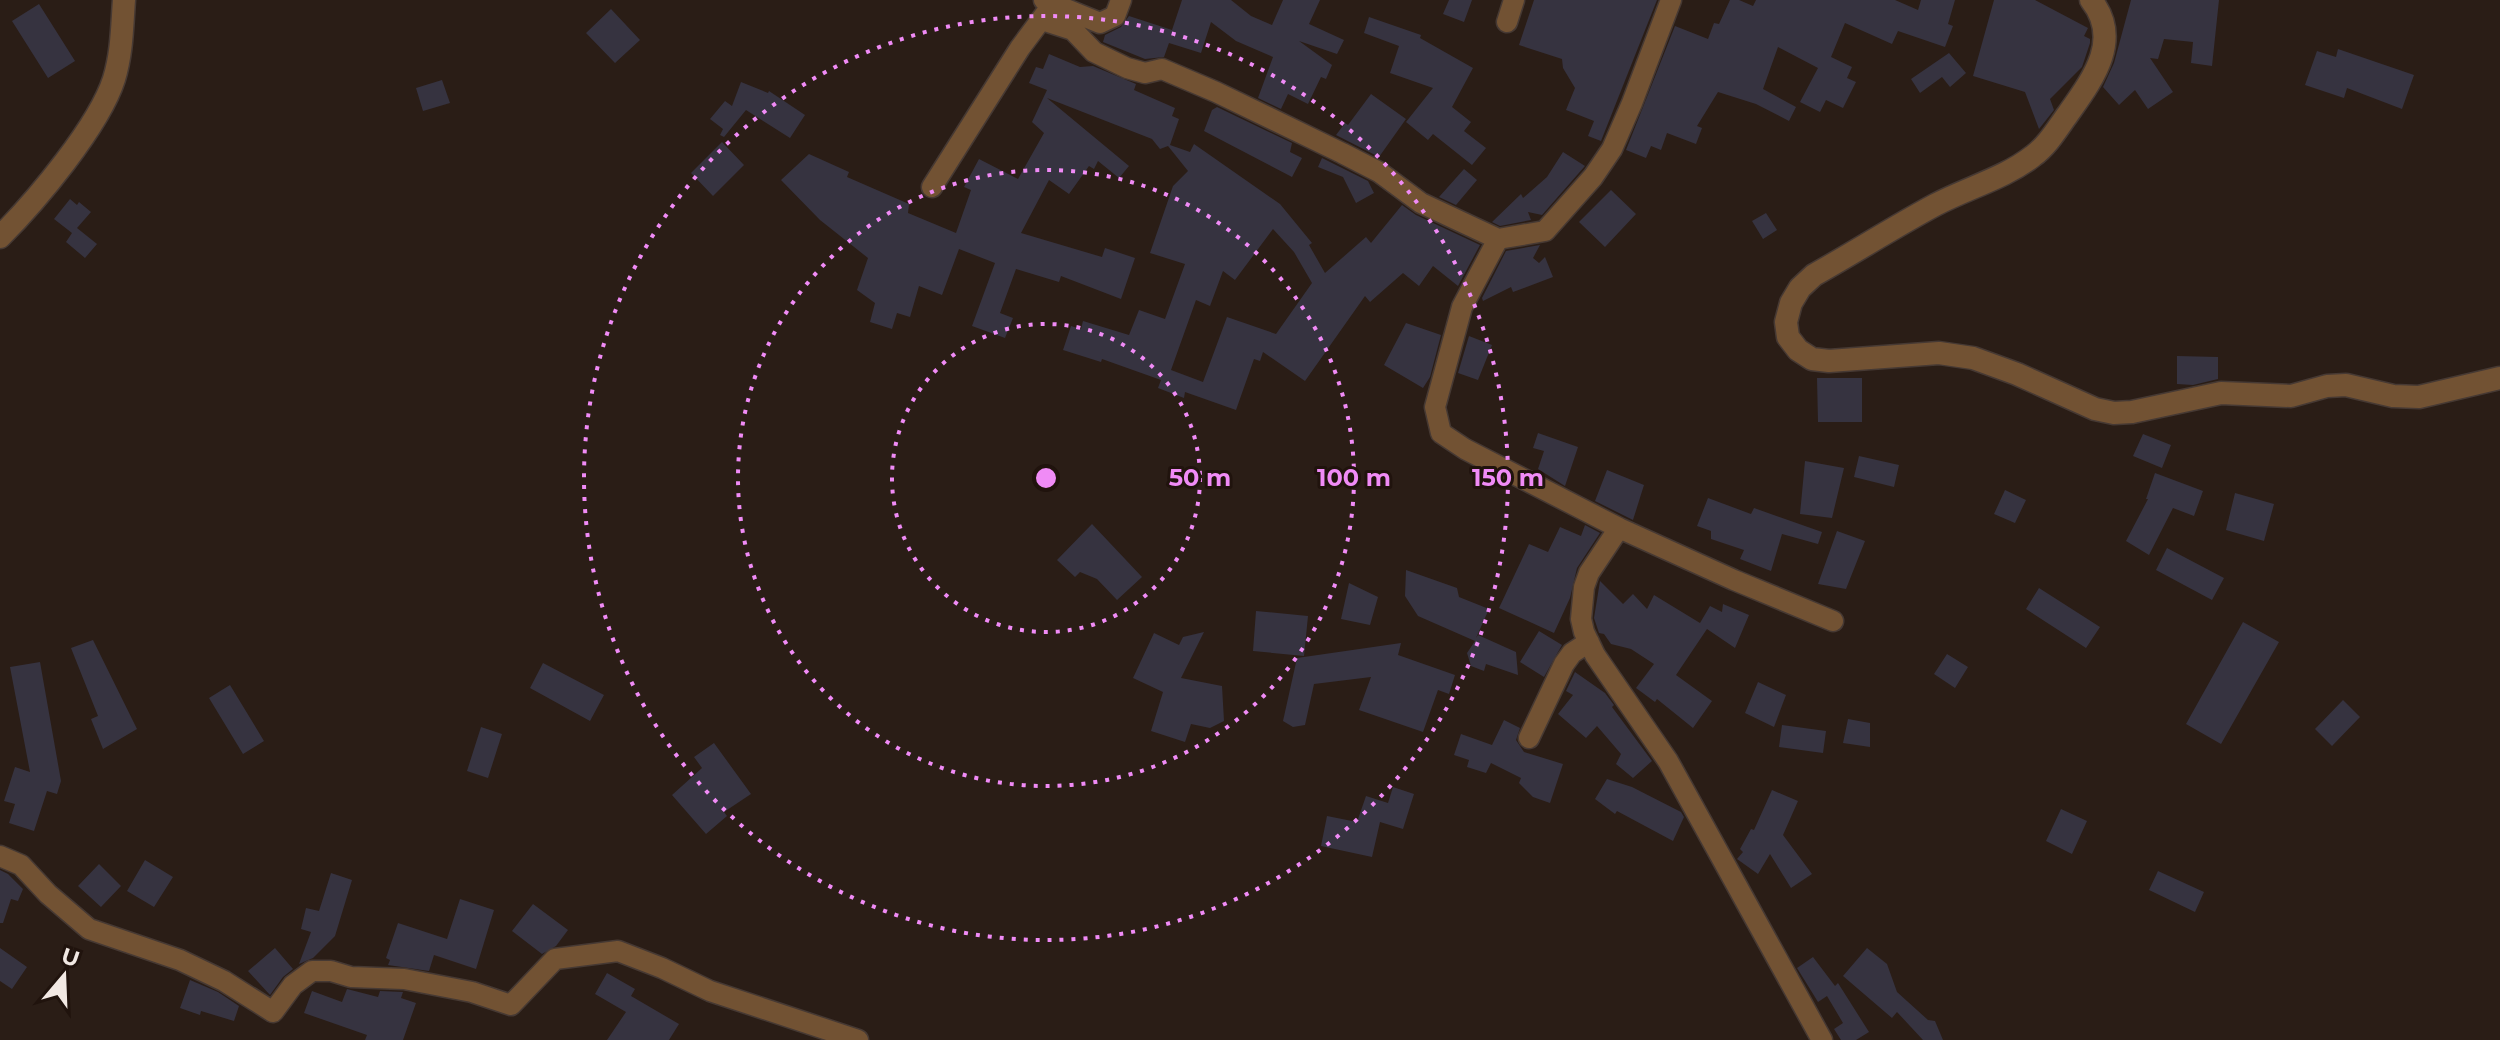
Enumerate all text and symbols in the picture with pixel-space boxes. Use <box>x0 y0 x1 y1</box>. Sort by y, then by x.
text: 50 m <box>1169 463 1231 492</box>
text: 100 m <box>1317 463 1391 492</box>
text: 150 m <box>1472 463 1544 492</box>
centre of rings <box>1032 464 1060 492</box>
north arrow <box>24 936 104 1016</box>
text: U <box>58 942 83 973</box>

